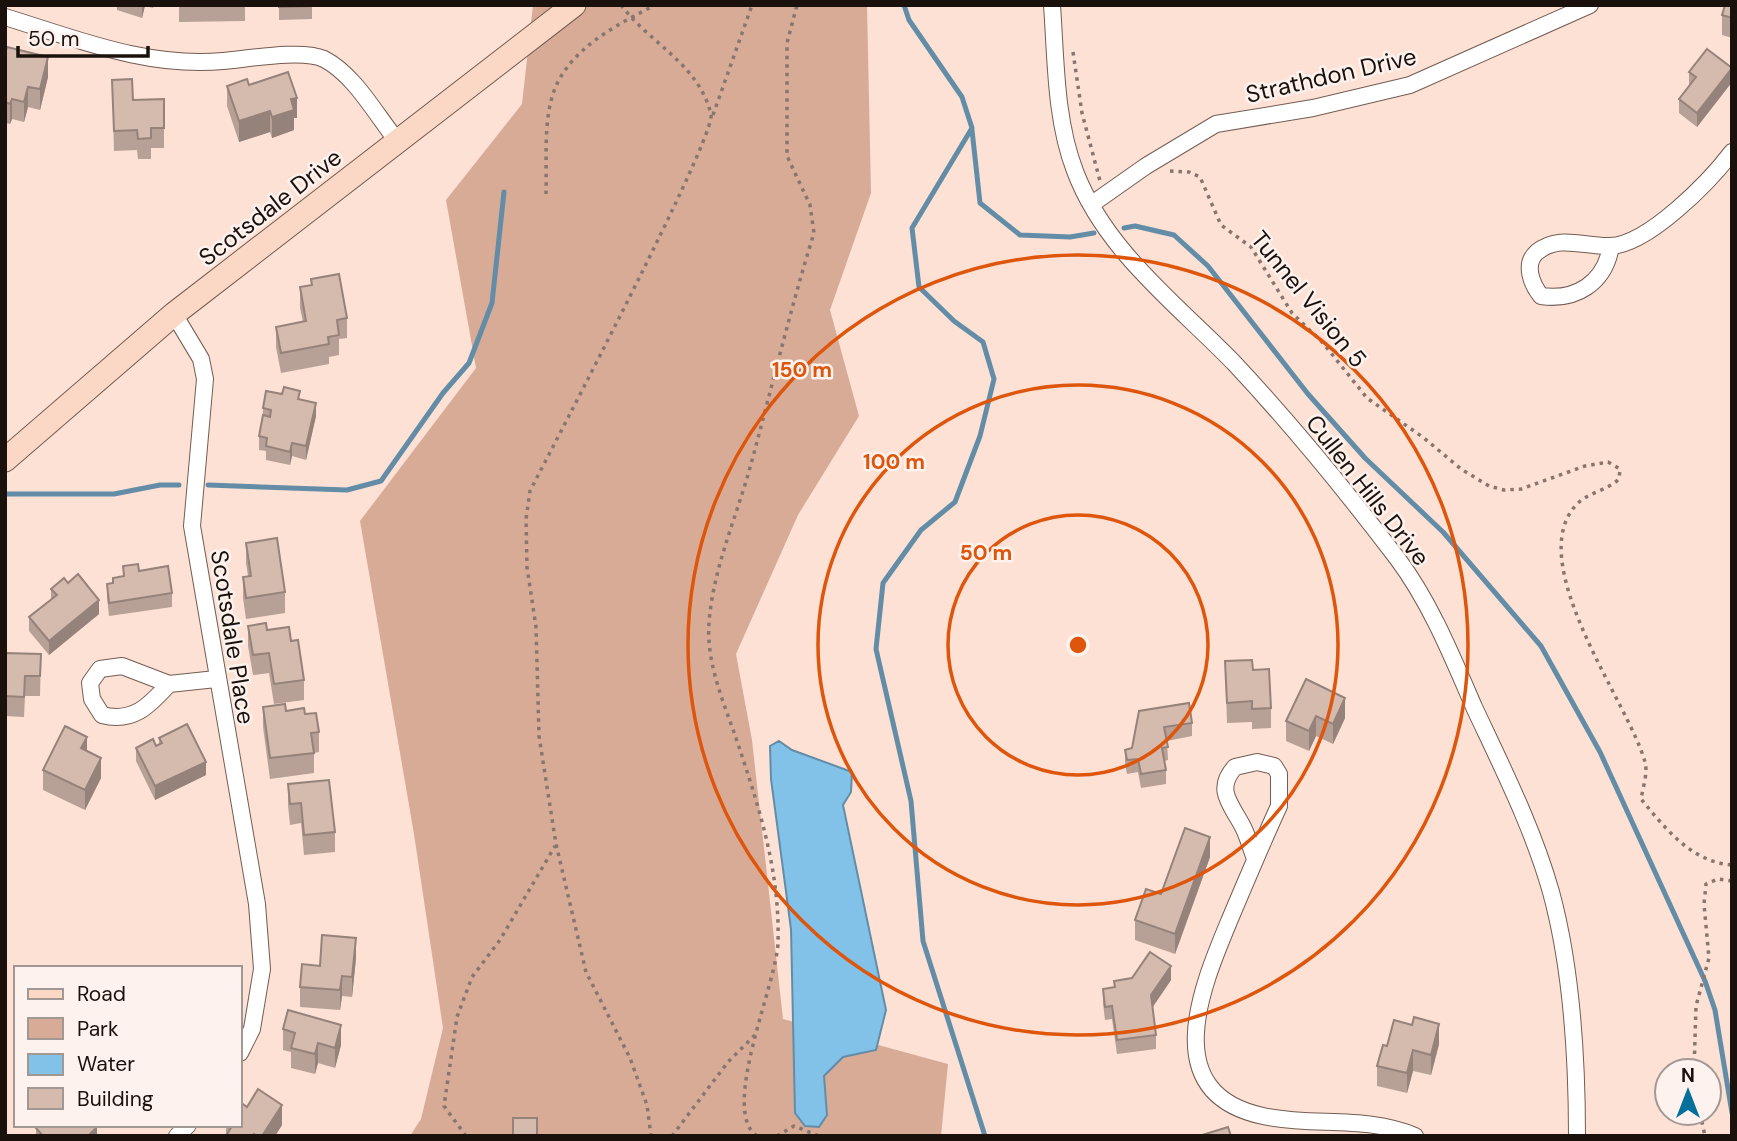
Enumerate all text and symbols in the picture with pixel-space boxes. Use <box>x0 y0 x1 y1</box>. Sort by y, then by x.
scale bar <box>18 14 147 58</box>
text: 50 m <box>28 25 79 53</box>
street label: Strathdon Drive <box>1243 40 1419 110</box>
street label: Scotsdale Drive <box>192 141 348 273</box>
street label: Tunnel Vision 5 <box>1244 224 1374 374</box>
text: 150 m <box>772 356 832 384</box>
street label: Cullen Hills Drive <box>1299 408 1437 572</box>
text: 100 m <box>863 448 925 476</box>
text: 50 m <box>960 539 1012 567</box>
street label: Scotsdale Place <box>204 548 262 726</box>
centre of rings <box>1066 633 1090 657</box>
legend <box>14 966 242 1127</box>
text: Road <box>77 980 126 1008</box>
text: Park <box>77 1015 119 1043</box>
text: Water <box>77 1050 135 1078</box>
north arrow <box>1653 1057 1723 1127</box>
text: N <box>1681 1063 1695 1088</box>
text: Building <box>77 1085 154 1113</box>

